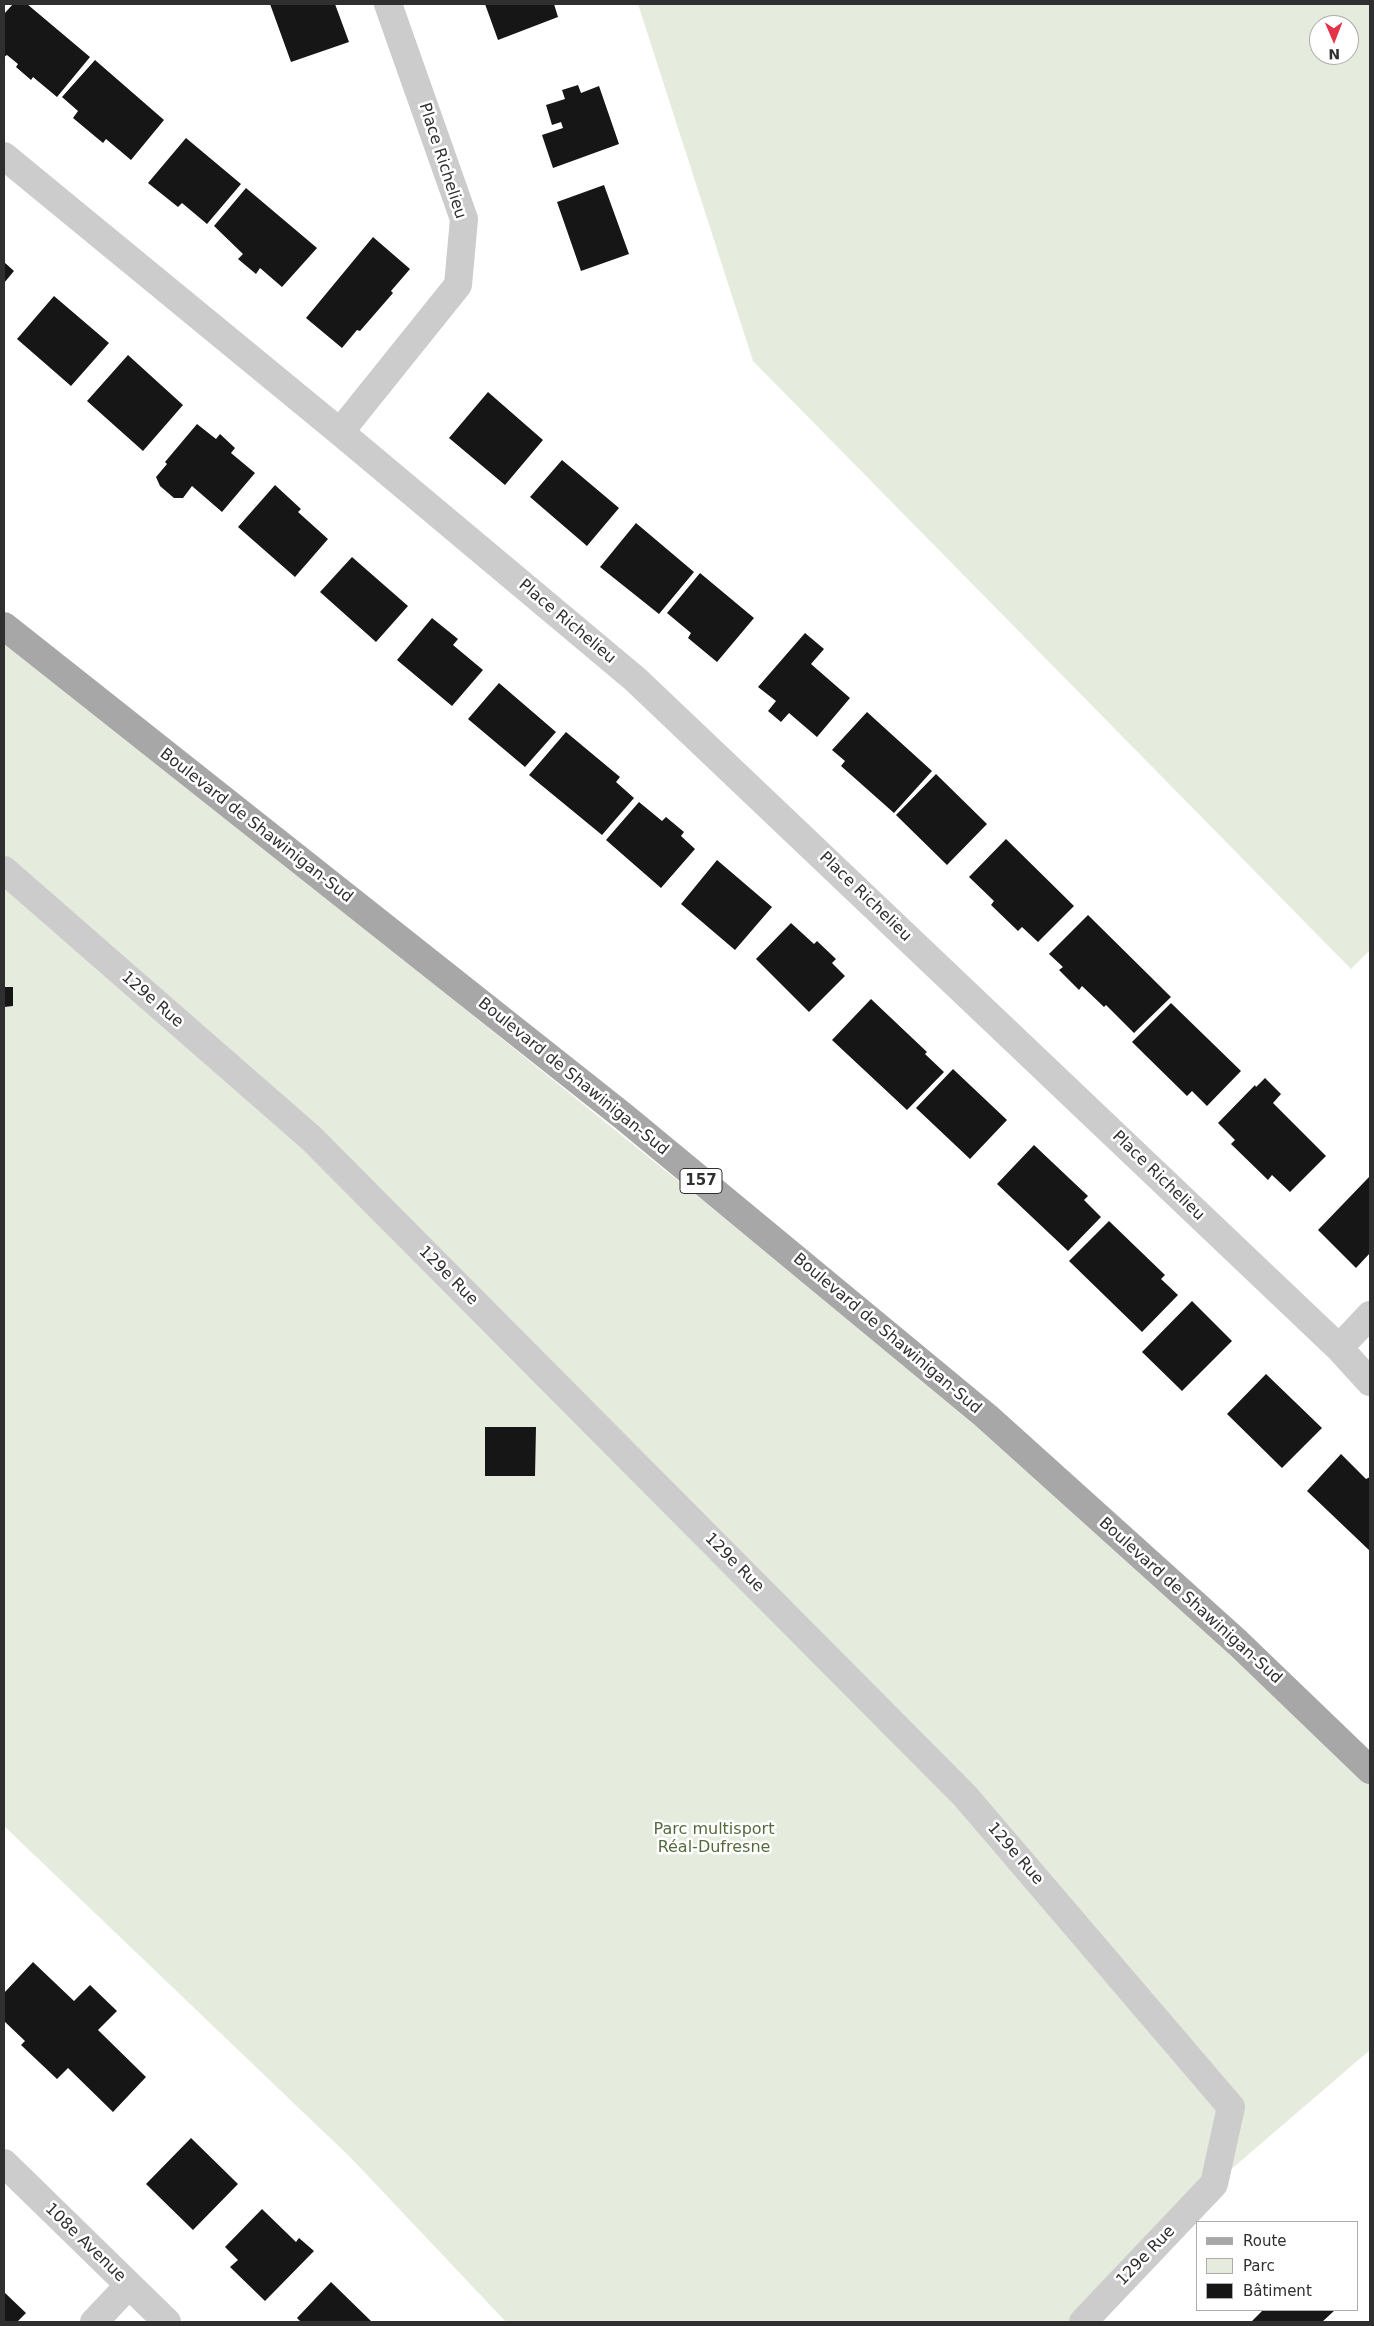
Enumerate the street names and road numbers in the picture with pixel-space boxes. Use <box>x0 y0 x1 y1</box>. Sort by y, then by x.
street label: Place Richelieu <box>414 101 470 221</box>
street label: Place Richelieu <box>515 576 619 668</box>
street label: Boulevard de Shawinigan-Sud <box>156 745 356 907</box>
street label: Place Richelieu <box>815 848 915 946</box>
street label: 129e Rue <box>117 968 187 1032</box>
street label: Boulevard de Shawinigan-Sud <box>474 994 672 1160</box>
street label: Place Richelieu <box>1108 1127 1208 1225</box>
road number: 157 <box>680 1168 722 1194</box>
street label: 129e Rue <box>414 1242 482 1310</box>
street label: Boulevard de Shawinigan-Sud <box>789 1250 985 1418</box>
street label: Boulevard de Shawinigan-Sud <box>1095 1514 1285 1688</box>
street label: 129e Rue <box>700 1529 768 1597</box>
street label: 129e Rue <box>983 1819 1047 1889</box>
street label: 108e Avenue <box>41 2200 129 2286</box>
street label: 129e Rue <box>1113 2222 1179 2290</box>

